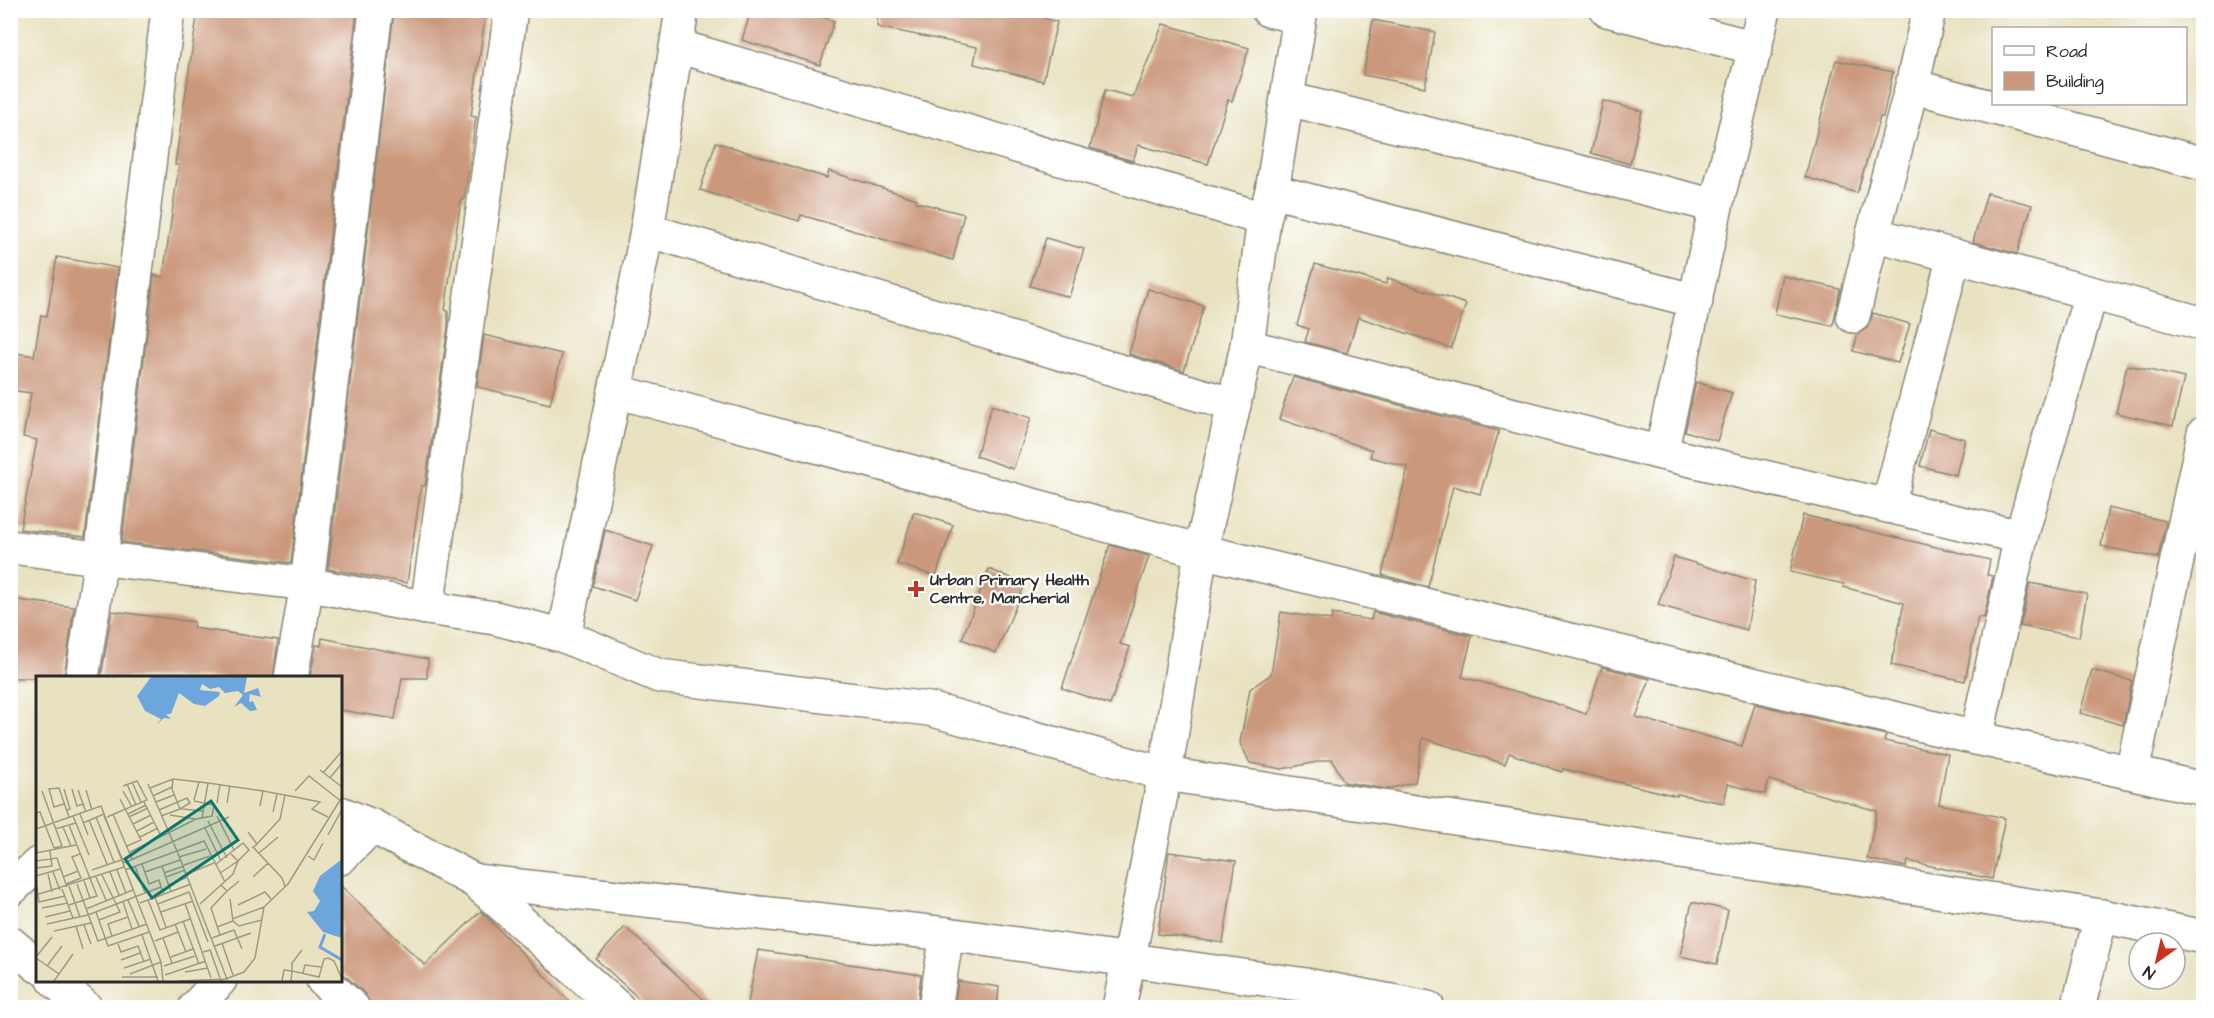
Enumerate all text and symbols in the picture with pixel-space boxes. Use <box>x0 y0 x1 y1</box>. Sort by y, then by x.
legend <box>1992 27 2187 105</box>
text: Road <box>2046 39 2087 64</box>
text: Building <box>2046 69 2104 95</box>
place label: Urban Primary Health Centre, Mancherial <box>930 569 1090 609</box>
marker: Urban Primary Health Centre, Mancherial <box>907 580 925 598</box>
inset map <box>36 676 342 982</box>
north arrow <box>2127 931 2187 991</box>
text: N <box>2139 961 2159 985</box>

